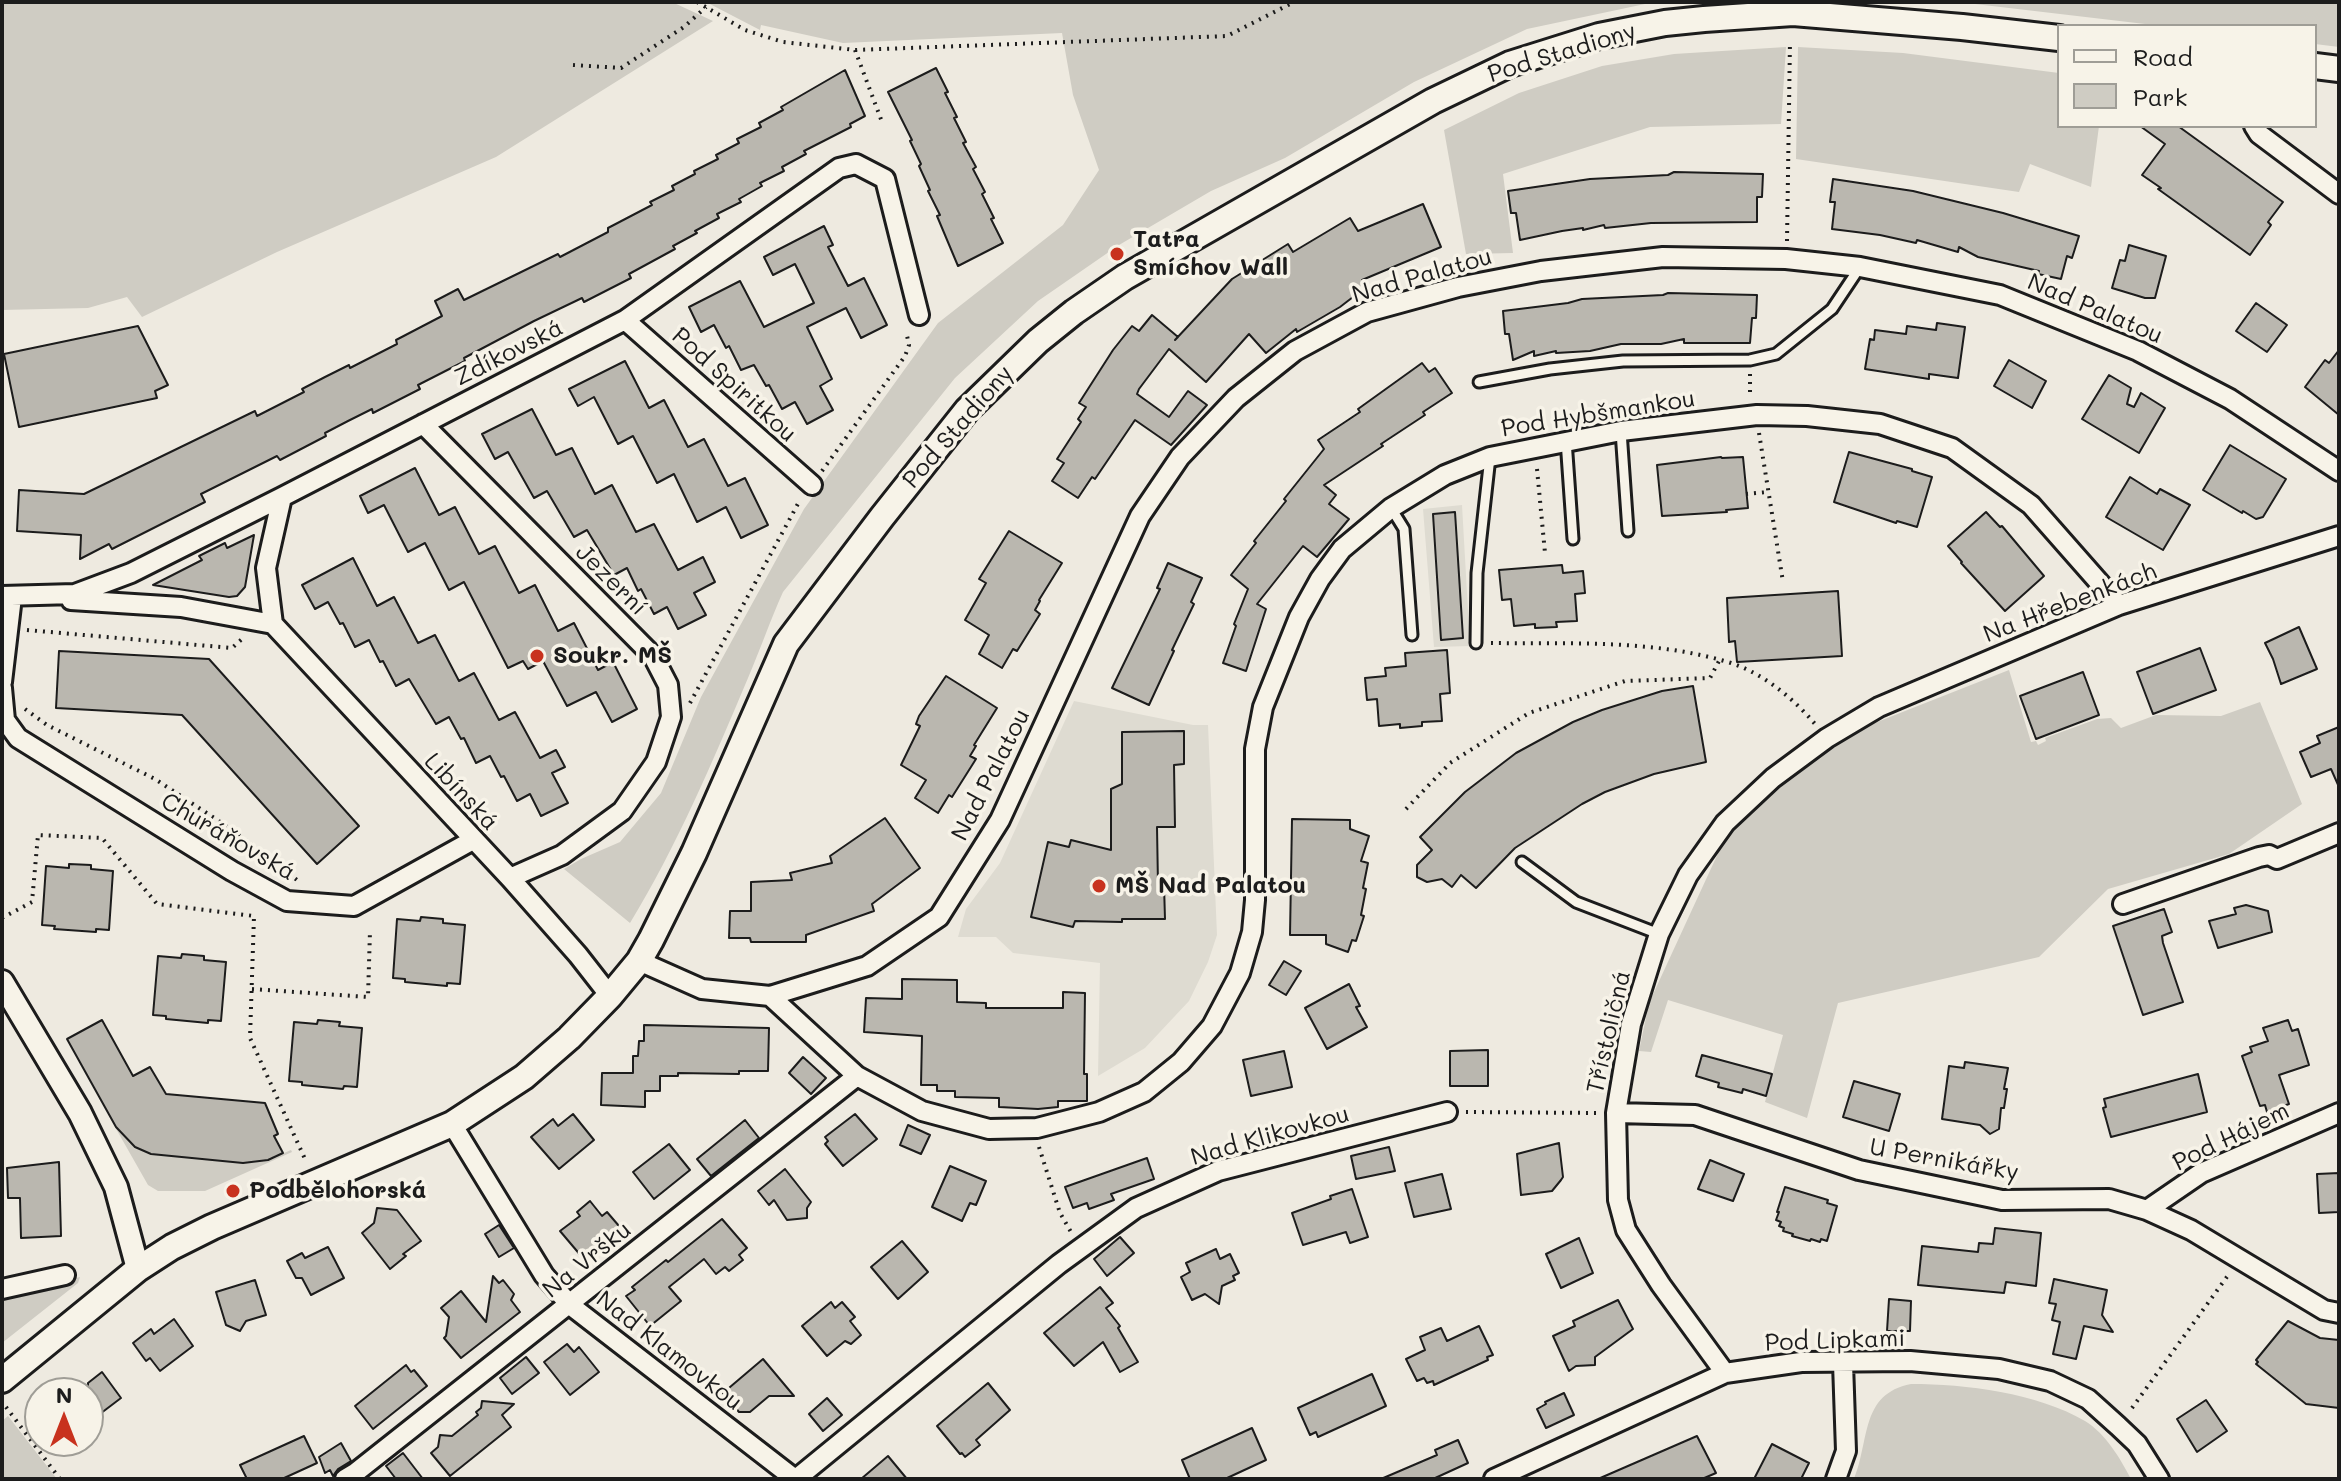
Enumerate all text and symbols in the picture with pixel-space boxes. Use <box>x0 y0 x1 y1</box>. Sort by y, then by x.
street label: Pod Stadiony <box>1484 17 1640 89</box>
legend <box>2057 24 2317 128</box>
text: Road <box>2133 41 2193 72</box>
text: Park <box>2133 81 2187 112</box>
place label: Tatra Smíchov Wall <box>1133 226 1288 282</box>
street label: Nad Palatou <box>1349 242 1495 310</box>
marker: Tatra Smíchov Wall <box>1108 245 1126 263</box>
street label: Nad Palatou <box>2023 268 2167 350</box>
street label: Zdíkovská <box>450 313 568 393</box>
street label: Pod Spiritkou <box>666 322 802 448</box>
street label: Pod Stadiony <box>897 360 1019 494</box>
street label: Pod Hybšmankou <box>1499 384 1697 444</box>
street label: Jezerní <box>569 538 653 622</box>
street label: Na Hřebenkách <box>1979 557 2161 649</box>
place label: Soukr. MŠ <box>553 642 672 670</box>
marker: Soukr. MŠ <box>528 647 546 665</box>
street label: Nad Palatou <box>945 704 1037 846</box>
street label: Libínská <box>418 747 504 837</box>
street label: Churáňovská <box>156 787 300 887</box>
place label: MŠ Nad Palatou <box>1115 872 1306 900</box>
marker: MŠ Nad Palatou <box>1090 877 1108 895</box>
street label: Třístoličná <box>1581 968 1637 1096</box>
street label: Pod Hájem <box>2168 1096 2294 1178</box>
street label: Nad Klikovkou <box>1188 1100 1352 1172</box>
street label: U Pernikářky <box>1867 1133 2021 1187</box>
place label: Podbělohorská <box>249 1177 427 1205</box>
marker: Podbělohorská <box>224 1182 242 1200</box>
street label: Na Vršku <box>537 1216 637 1304</box>
street label: Nad Klamovkou <box>590 1285 748 1417</box>
street label: Pod Lipkami <box>1764 1324 1906 1358</box>
north arrow <box>24 1377 104 1457</box>
text: N <box>56 1380 72 1409</box>

